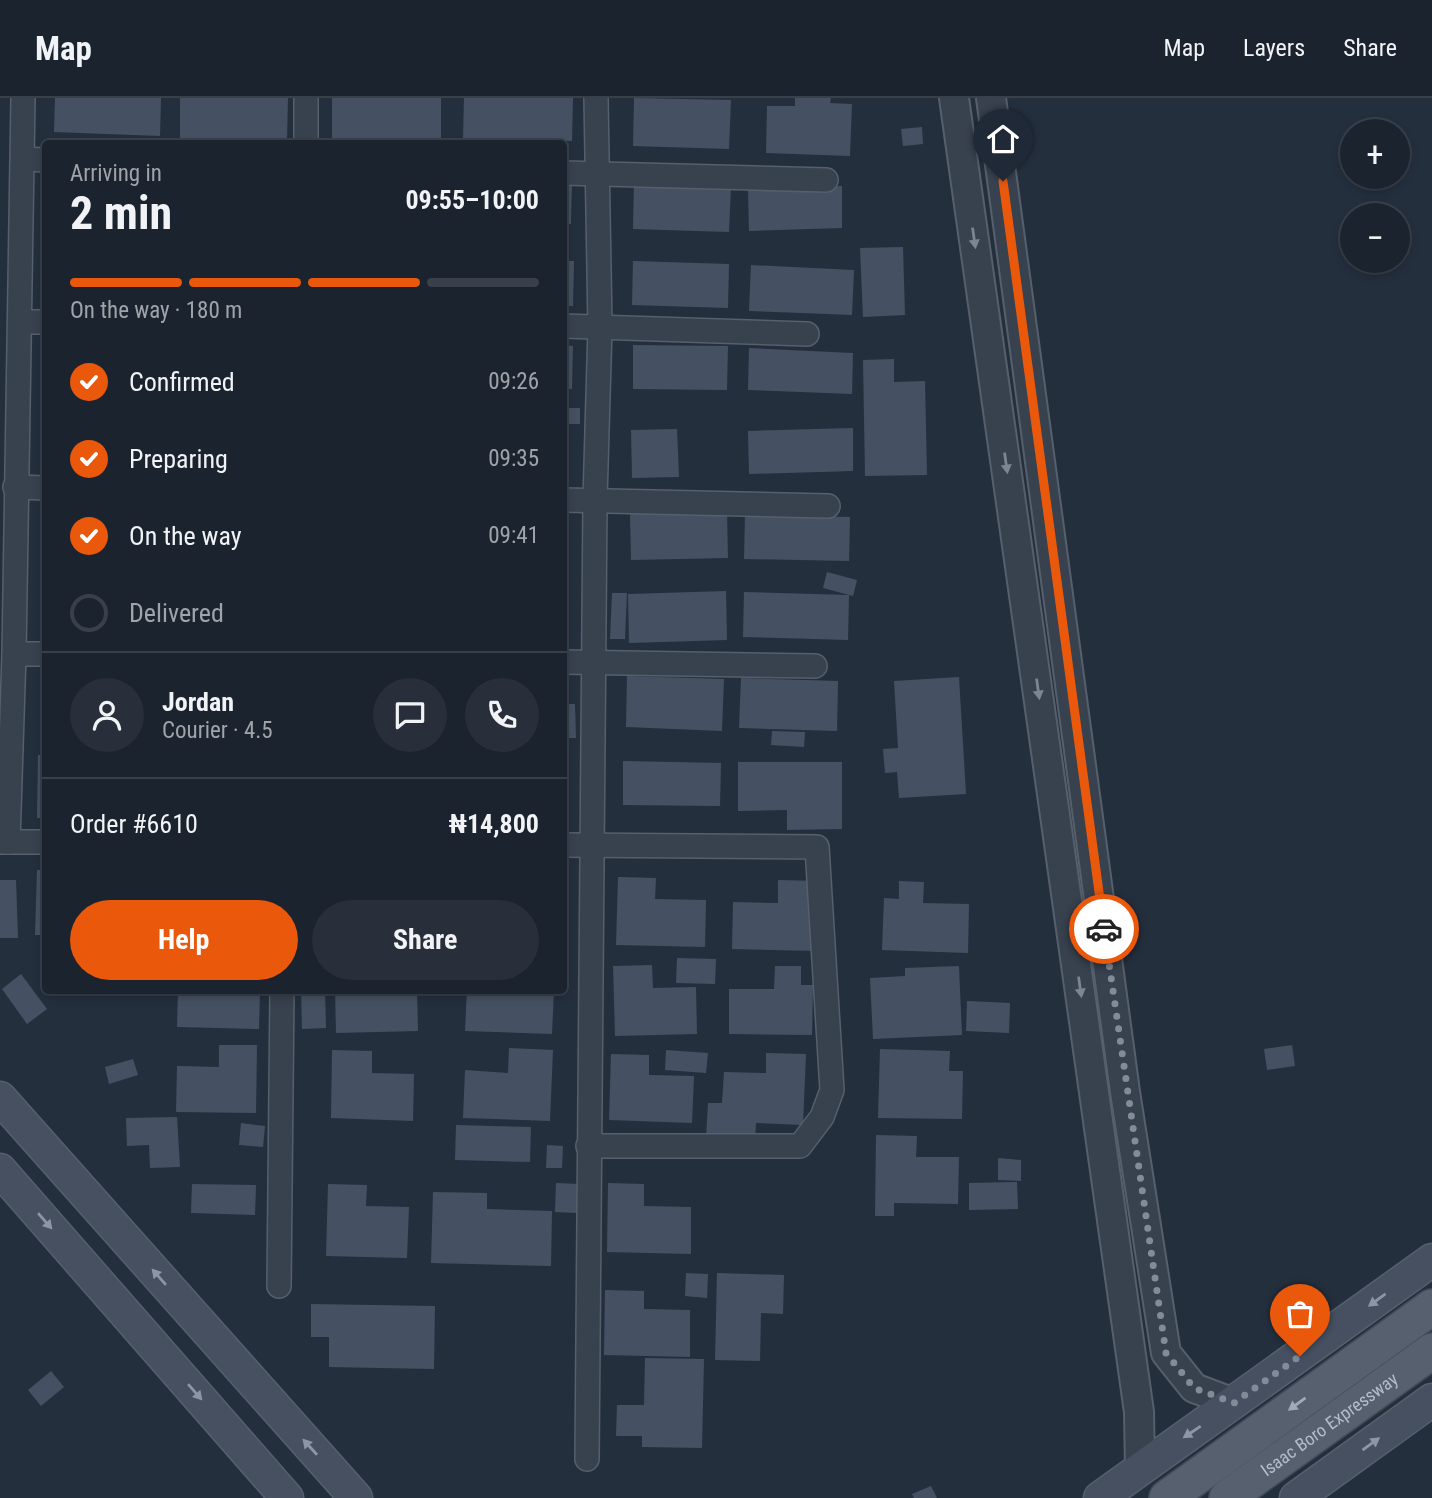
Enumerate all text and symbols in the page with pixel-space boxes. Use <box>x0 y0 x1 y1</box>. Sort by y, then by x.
text: Map <box>35 29 92 68</box>
text: Map <box>1164 34 1205 62</box>
text: Layers <box>1243 34 1305 62</box>
text: Share <box>1343 34 1397 62</box>
pin <box>973 109 1033 181</box>
map controls <box>1340 119 1410 273</box>
button: + <box>1340 119 1410 189</box>
icon: home <box>984 120 1022 158</box>
text: Arriving in <box>70 160 162 187</box>
text: 09:55–10:00 <box>405 185 539 215</box>
text: 2 min <box>70 186 172 240</box>
button: − <box>1340 203 1410 273</box>
one-way arrow <box>969 227 980 249</box>
text: On the way · 180 m <box>70 297 242 324</box>
icon: check <box>70 363 108 401</box>
text: Confirmed <box>129 367 235 397</box>
text: 09:26 <box>488 368 539 395</box>
icon: check <box>70 440 108 478</box>
text: Preparing <box>129 444 228 474</box>
text: 09:35 <box>488 445 539 472</box>
one-way arrow <box>1001 453 1012 475</box>
icon: check <box>70 517 108 555</box>
text: On the way <box>129 521 242 551</box>
text: 09:41 <box>488 522 539 549</box>
text: Delivered <box>129 598 224 628</box>
button: person <box>70 678 144 752</box>
button: chat <box>373 678 447 752</box>
button: phone <box>465 678 539 752</box>
one-way arrow <box>1033 678 1044 700</box>
text: Jordan <box>162 687 234 717</box>
text: Courier · 4.5 <box>162 717 273 744</box>
text: Order #6610 <box>70 809 198 839</box>
text: ₦14,800 <box>448 809 539 839</box>
courier <box>1069 894 1139 964</box>
button: Help <box>70 900 298 980</box>
button: Share <box>312 900 539 980</box>
icon: car <box>1085 910 1123 948</box>
one-way arrow <box>1074 976 1085 998</box>
one-way arrow <box>37 1212 53 1230</box>
one-way arrow <box>151 1269 167 1286</box>
pin <box>1270 1284 1330 1356</box>
one-way arrow <box>1368 1293 1386 1307</box>
icon: bag <box>1281 1295 1319 1333</box>
street label: Isaac Boro Expressway <box>1257 1368 1402 1480</box>
one-way arrow <box>187 1384 202 1401</box>
one-way arrow <box>1288 1397 1306 1411</box>
one-way arrow <box>1182 1425 1201 1438</box>
one-way arrow <box>1362 1437 1380 1451</box>
one-way arrow <box>302 1438 318 1456</box>

